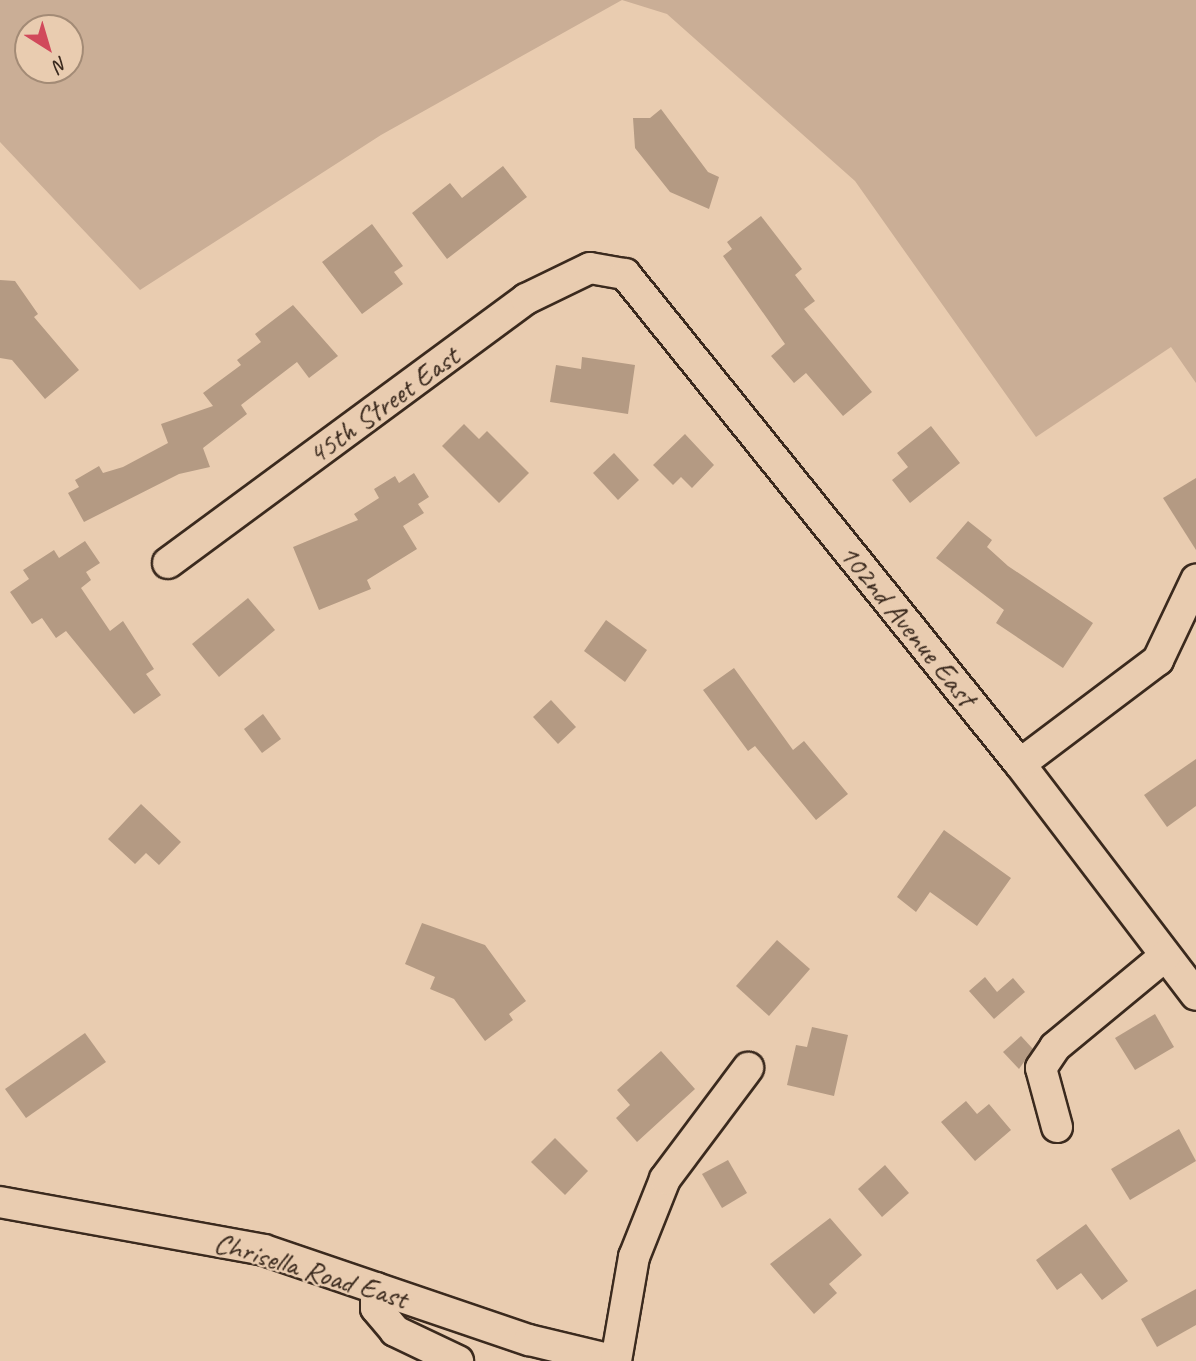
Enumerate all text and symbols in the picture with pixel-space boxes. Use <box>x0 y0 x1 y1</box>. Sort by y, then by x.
north arrow <box>14 14 84 84</box>
text: N <box>49 51 72 77</box>
street label: 45th Street East <box>300 338 466 472</box>
street label: 102nd Avenue East <box>832 537 984 713</box>
street label: Chrisella Road East <box>210 1223 412 1317</box>

